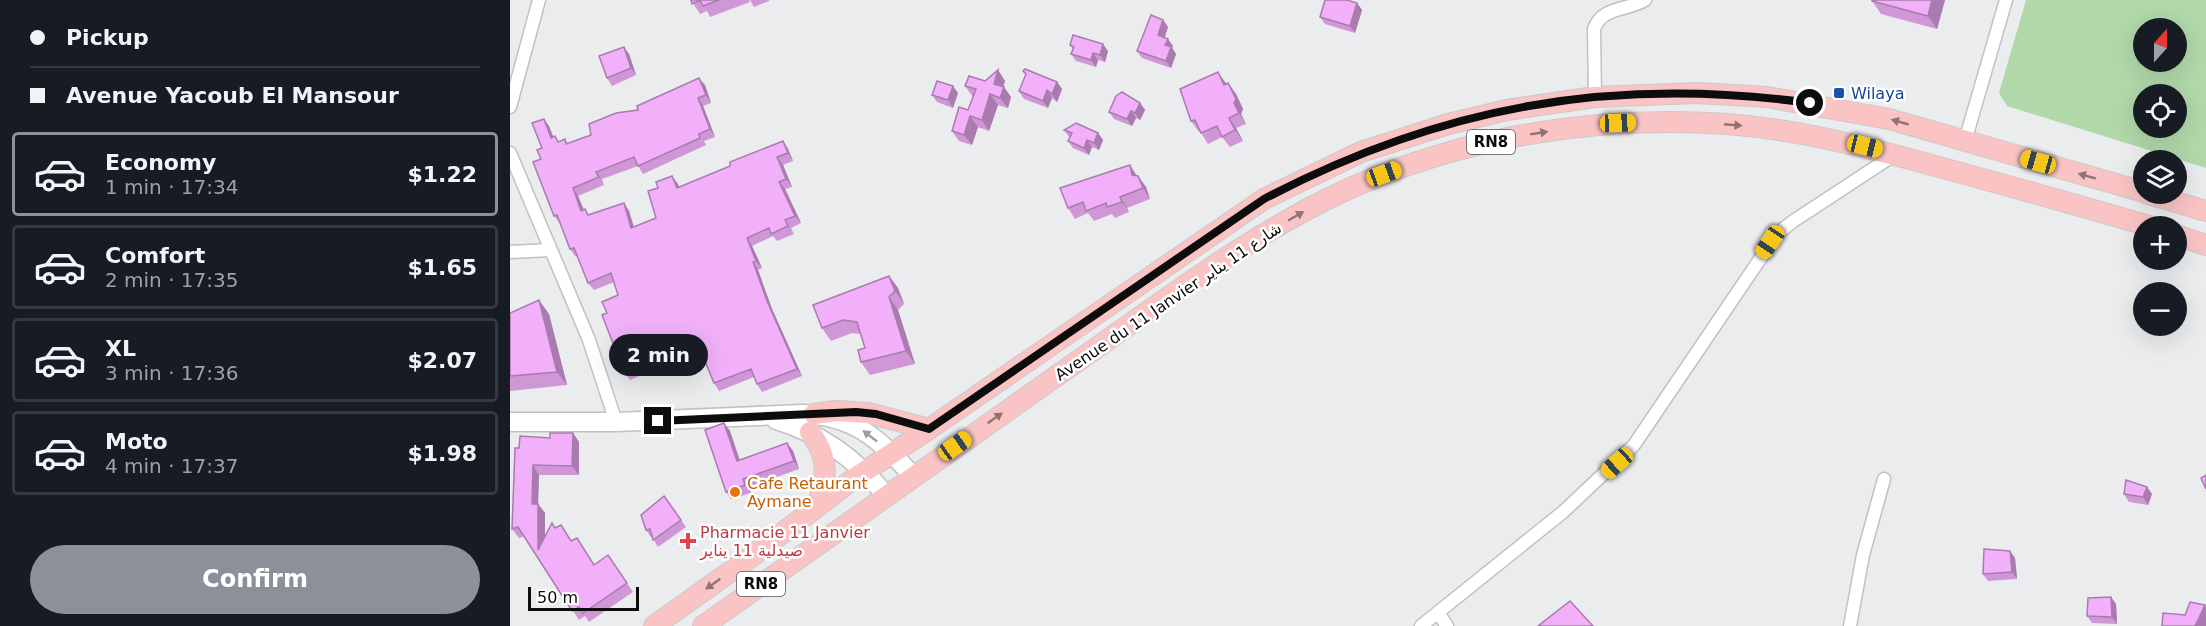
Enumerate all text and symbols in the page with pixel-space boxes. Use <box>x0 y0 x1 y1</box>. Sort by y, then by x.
north arrow <box>2133 18 2187 72</box>
map controls <box>2133 18 2187 336</box>
text: Pickup <box>66 25 149 50</box>
text: Avenue Yacoub El Mansour <box>66 83 399 108</box>
place label: Wilaya <box>1851 84 1904 103</box>
button: locate <box>2133 84 2187 138</box>
marker: Wilaya <box>1832 86 1846 100</box>
route start <box>1796 89 1823 116</box>
car <box>1600 113 1636 133</box>
one-way arrow <box>1891 117 1909 126</box>
one-way arrow <box>1724 120 1743 130</box>
one-way arrow <box>1530 128 1549 137</box>
road number: RN8 <box>1467 130 1515 154</box>
car <box>1845 133 1885 159</box>
icon: car <box>33 147 87 201</box>
car <box>2018 148 2058 176</box>
text: Economy <box>105 150 216 175</box>
button: layers <box>2133 150 2187 204</box>
car <box>1364 159 1404 189</box>
text: $1.22 <box>407 162 477 187</box>
one-way arrow <box>2078 171 2096 180</box>
text: 1 min · 17:34 <box>105 175 239 199</box>
one-way arrow <box>1288 211 1305 221</box>
button: + <box>2133 216 2187 270</box>
street label: Avenue du 11 Janvier شارع 11 يناير <box>1051 218 1286 385</box>
car <box>1752 222 1788 262</box>
icon: car <box>33 240 87 294</box>
text: Comfort <box>105 243 205 268</box>
text: $1.65 <box>407 255 477 280</box>
text: 2 min · 17:35 <box>105 268 239 292</box>
button: − <box>2133 282 2187 336</box>
icon: car <box>33 333 87 387</box>
callout: 2 min <box>608 334 708 376</box>
text: XL <box>105 336 136 361</box>
text: 2 min <box>627 343 690 367</box>
text: $2.07 <box>407 348 477 373</box>
text: 3 min · 17:36 <box>105 361 239 385</box>
route end <box>644 407 671 434</box>
one-way arrow <box>987 412 1003 424</box>
icon: car <box>33 426 87 480</box>
car <box>935 428 975 464</box>
text: Moto <box>105 429 168 454</box>
one-way arrow <box>862 429 878 442</box>
text: $1.98 <box>407 441 477 466</box>
car <box>1598 444 1636 482</box>
text: 4 min · 17:37 <box>105 454 239 478</box>
place label: Cafe Retaurant Aymane <box>747 474 868 511</box>
marker: Cafe Retaurant Aymane <box>728 485 742 499</box>
place label: Pharmacie 11 Janvier صيدلية 11 يناير <box>699 523 870 561</box>
marker: Pharmacie 11 Janvier صيدلية 11 يناير <box>681 534 695 548</box>
button: Confirm <box>30 545 480 614</box>
road number: RN8 <box>737 572 785 596</box>
one-way arrow <box>705 578 721 589</box>
scale bar <box>528 584 639 612</box>
text: 50 m <box>537 588 578 607</box>

